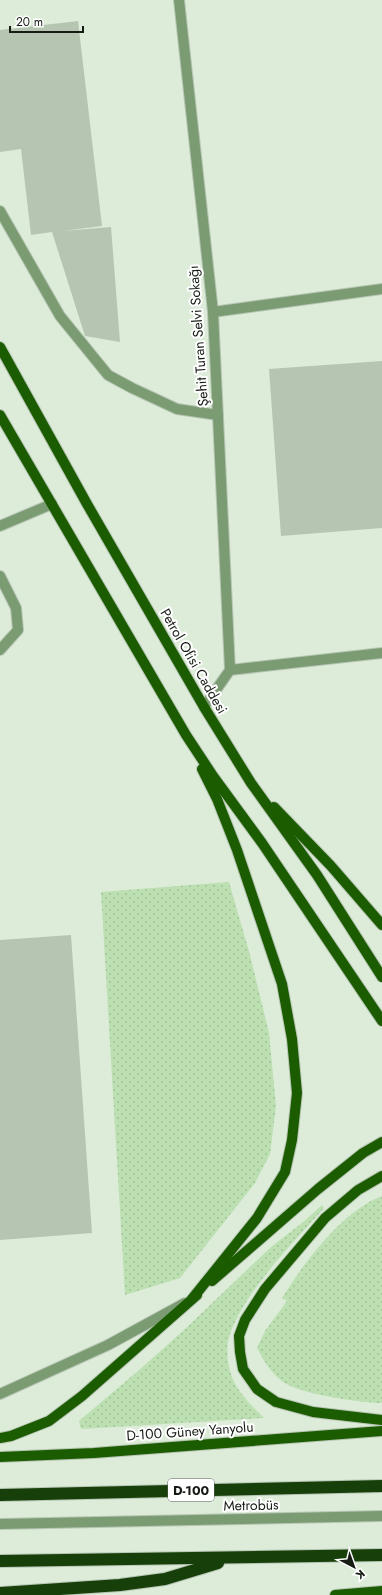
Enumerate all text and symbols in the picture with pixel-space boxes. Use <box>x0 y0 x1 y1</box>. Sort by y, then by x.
scale bar <box>10 8 83 34</box>
text: 20 m <box>16 13 43 31</box>
street label: Şehit Turan Selvi Sokağı <box>183 265 213 407</box>
street label: Petrol Ofisi Caddesi <box>156 605 232 717</box>
street label: D-100 Güney Yanyolu <box>126 1417 254 1445</box>
road number: D-100 <box>168 1479 214 1501</box>
street label: Metrobüs <box>223 1495 279 1515</box>
north arrow <box>334 1547 374 1587</box>
text: K <box>352 1566 369 1583</box>

